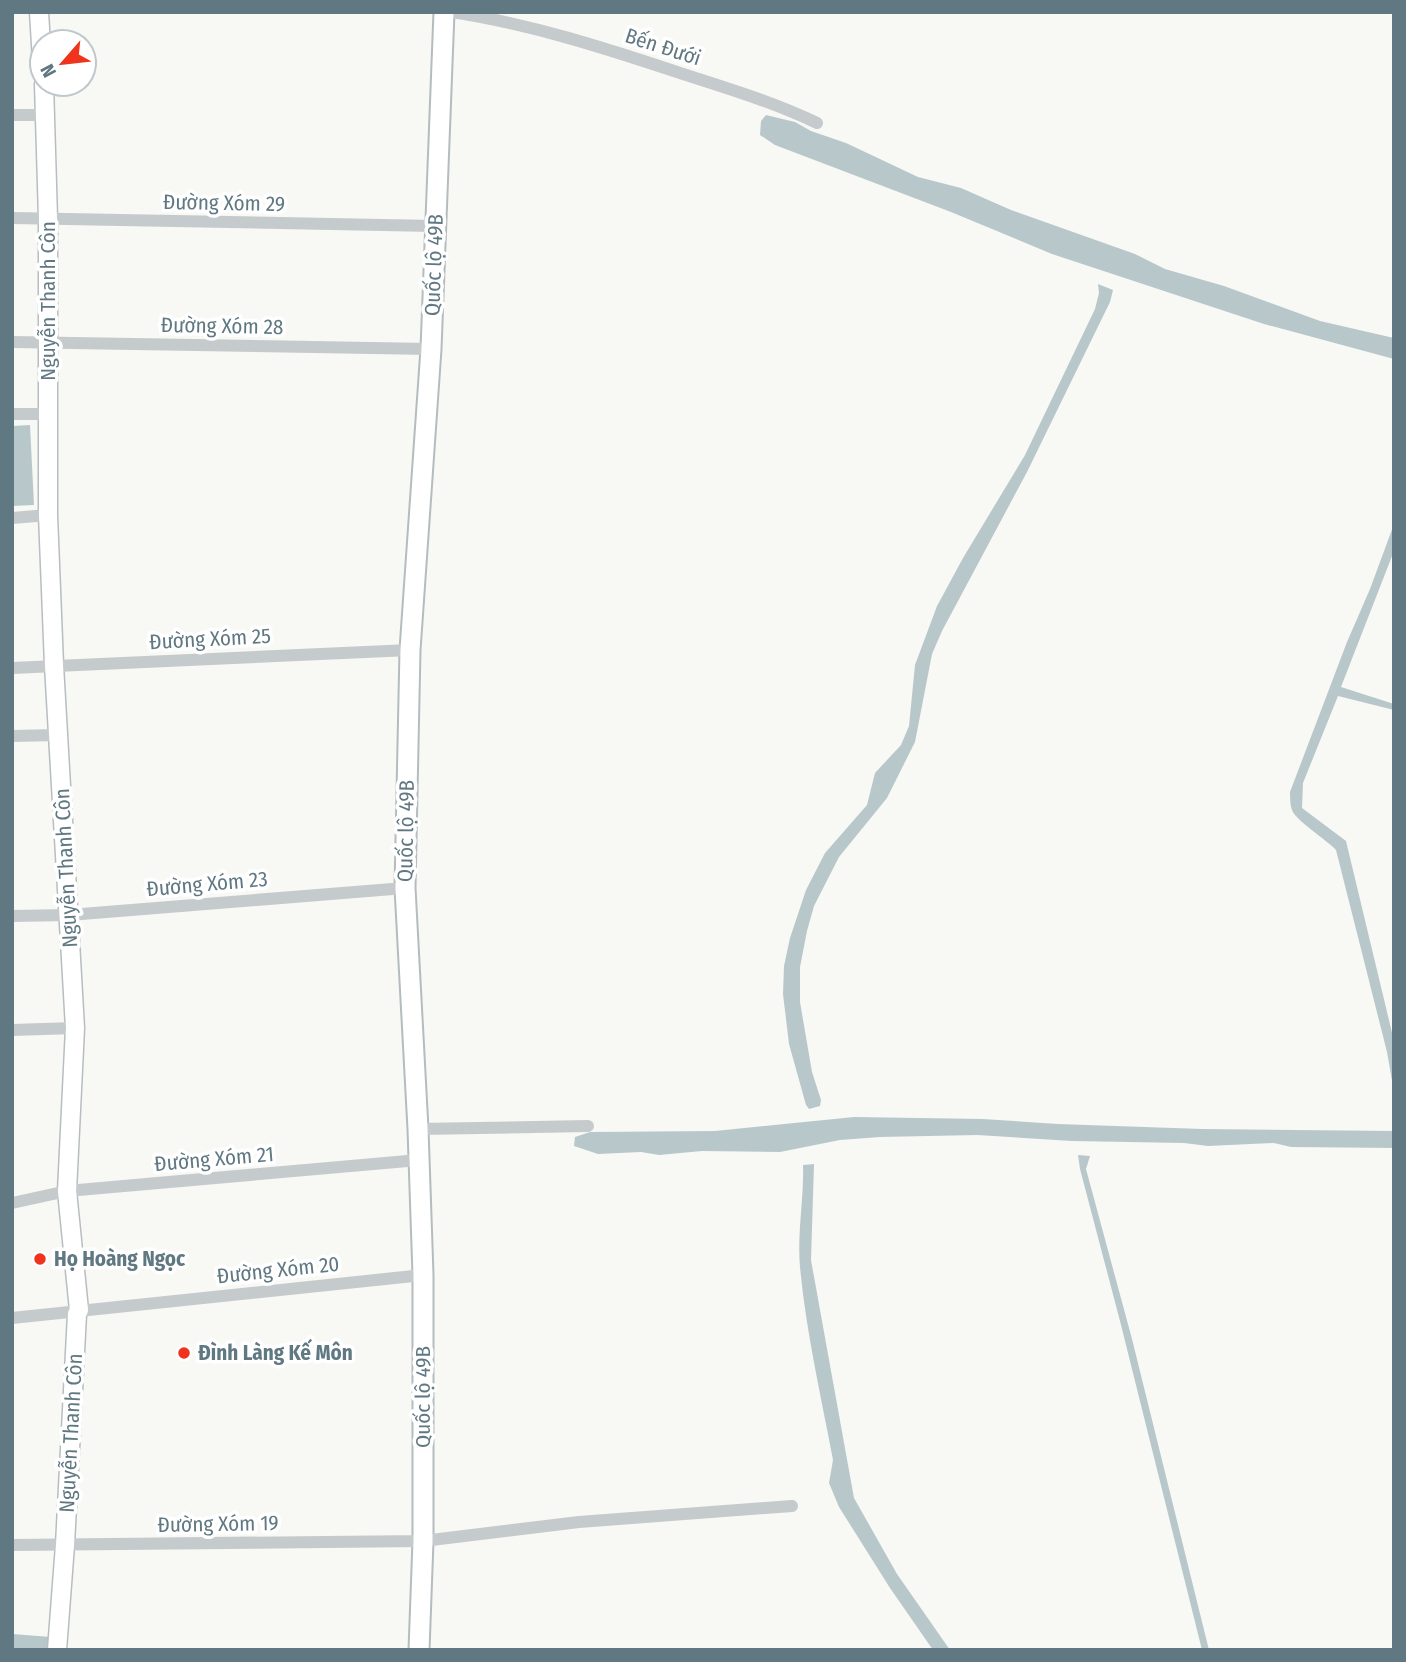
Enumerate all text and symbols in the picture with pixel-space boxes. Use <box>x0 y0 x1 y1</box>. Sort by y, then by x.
street label: Bến Đưới <box>622 23 704 71</box>
north arrow <box>28 28 98 98</box>
text: N <box>36 60 61 81</box>
street label: Đường Xóm 29 <box>163 189 285 217</box>
street label: Quốc lộ 49B <box>419 214 449 316</box>
street label: Nguyễn Thanh Côn <box>35 221 61 381</box>
street label: Đường Xóm 28 <box>160 312 284 340</box>
street label: Đường Xóm 25 <box>148 623 272 655</box>
street label: Quốc lộ 49B <box>392 780 420 882</box>
street label: Nguyễn Thanh Côn <box>49 788 83 948</box>
street label: Đường Xóm 23 <box>145 866 269 902</box>
street label: Đường Xóm 21 <box>153 1141 275 1177</box>
place label: Họ Hoàng Ngọc <box>54 1246 186 1272</box>
marker: Họ Hoàng Ngọc <box>32 1251 48 1267</box>
street label: Đường Xóm 20 <box>215 1251 341 1289</box>
place label: Đình Làng Kế Môn <box>198 1338 353 1366</box>
marker: Đình Làng Kế Môn <box>176 1345 192 1361</box>
street label: Quốc lộ 49B <box>410 1346 436 1448</box>
street label: Nguyễn Thanh Côn <box>54 1353 88 1513</box>
street label: Đường Xóm 19 <box>157 1510 279 1538</box>

